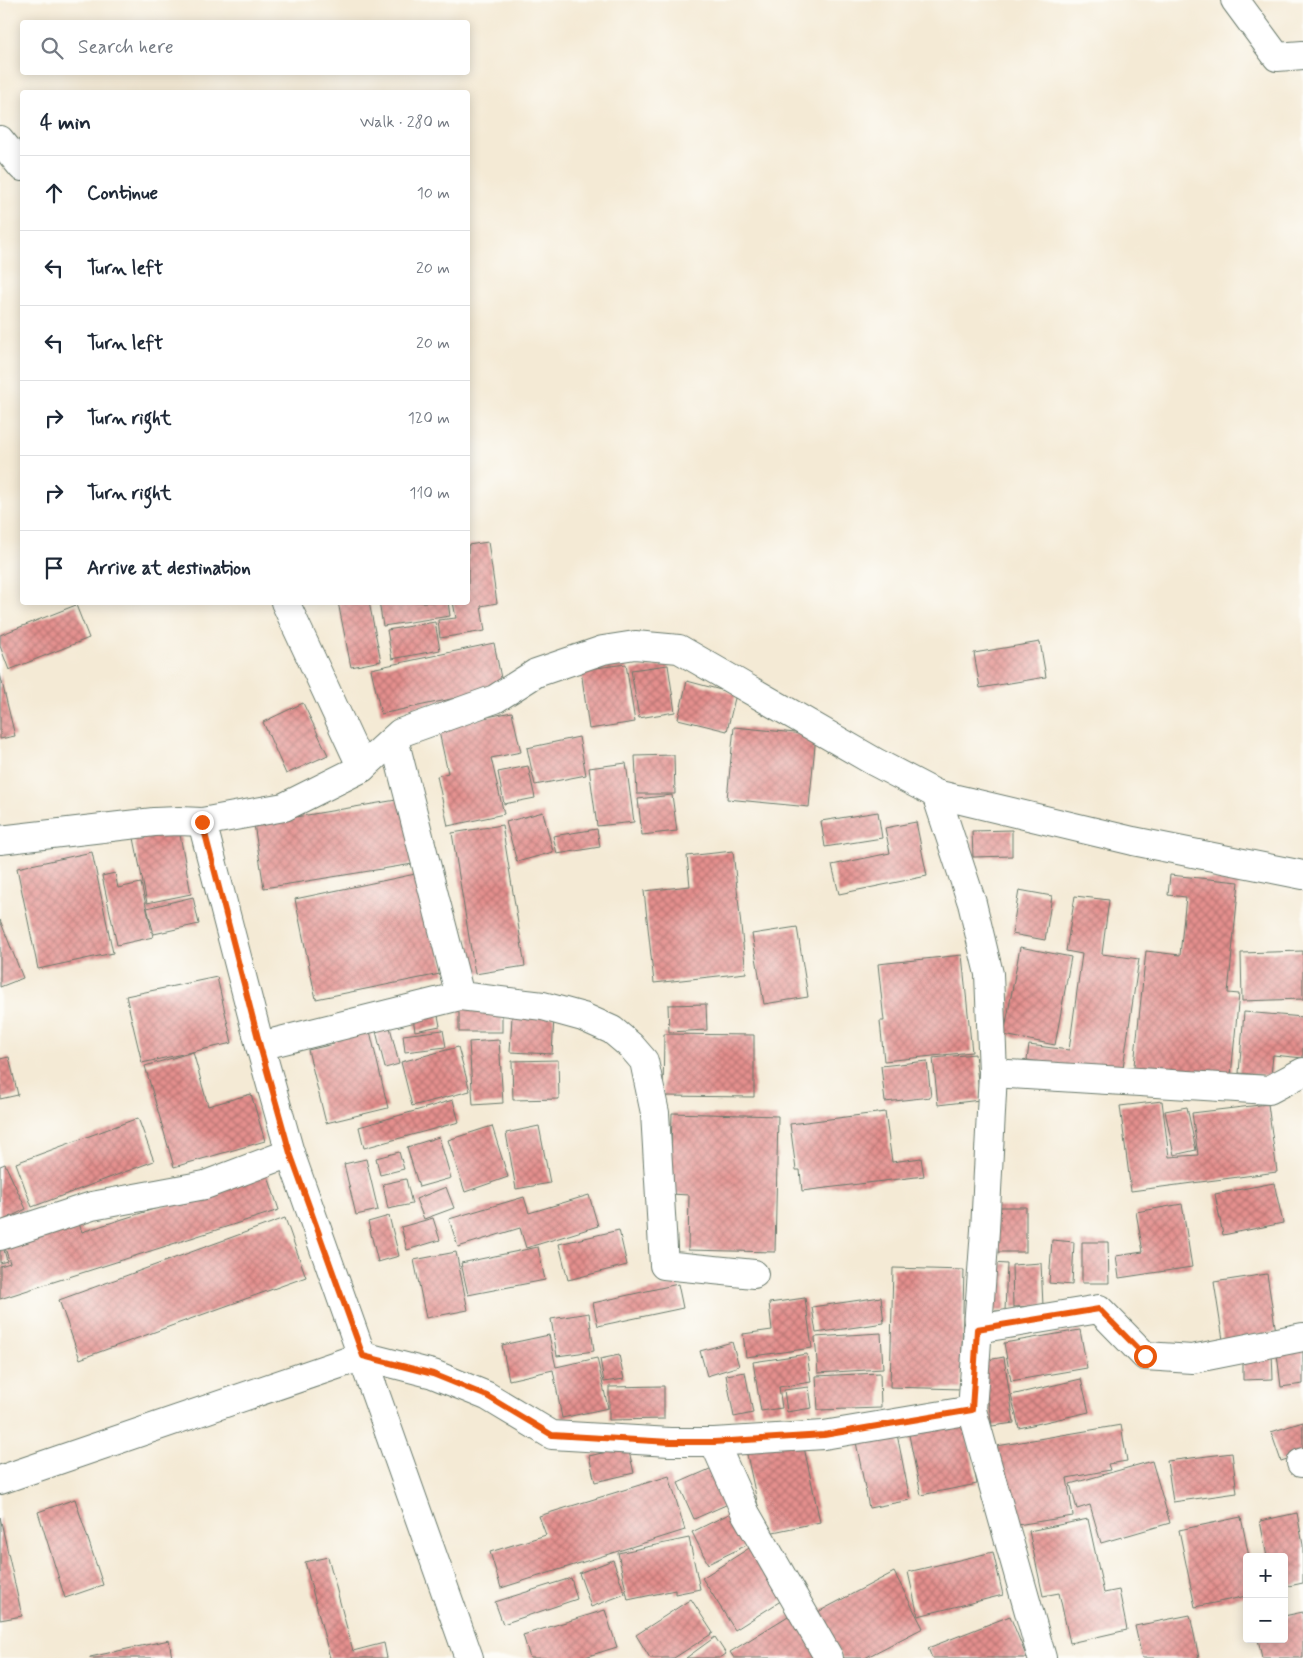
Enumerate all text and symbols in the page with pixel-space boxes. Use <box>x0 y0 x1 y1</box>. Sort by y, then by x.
search box <box>20 20 470 75</box>
icon: search <box>38 34 66 62</box>
text: Search here <box>78 35 174 60</box>
text: 4 min <box>40 109 91 137</box>
text: Walk · 280 m <box>360 112 450 133</box>
icon: ahead <box>40 179 68 207</box>
text: Continue <box>87 181 158 206</box>
text: 10 m <box>417 183 450 204</box>
icon: left <box>40 254 68 282</box>
text: Turn left <box>87 256 163 281</box>
text: 20 m <box>416 258 450 279</box>
icon: left <box>40 329 68 357</box>
text: Turn left <box>87 331 163 356</box>
text: 20 m <box>416 333 450 354</box>
icon: right <box>40 404 68 432</box>
text: Turn right <box>87 406 171 431</box>
text: 120 m <box>408 408 450 429</box>
icon: right <box>40 479 68 507</box>
text: Turn right <box>87 481 171 506</box>
text: 110 m <box>409 483 450 504</box>
icon: arrive <box>40 554 68 582</box>
text: Arrive at destination <box>87 556 251 581</box>
route end <box>191 811 214 834</box>
route start <box>1134 1345 1157 1368</box>
map controls <box>1243 1553 1288 1643</box>
button: + <box>1243 1553 1288 1598</box>
button: − <box>1243 1598 1288 1643</box>

